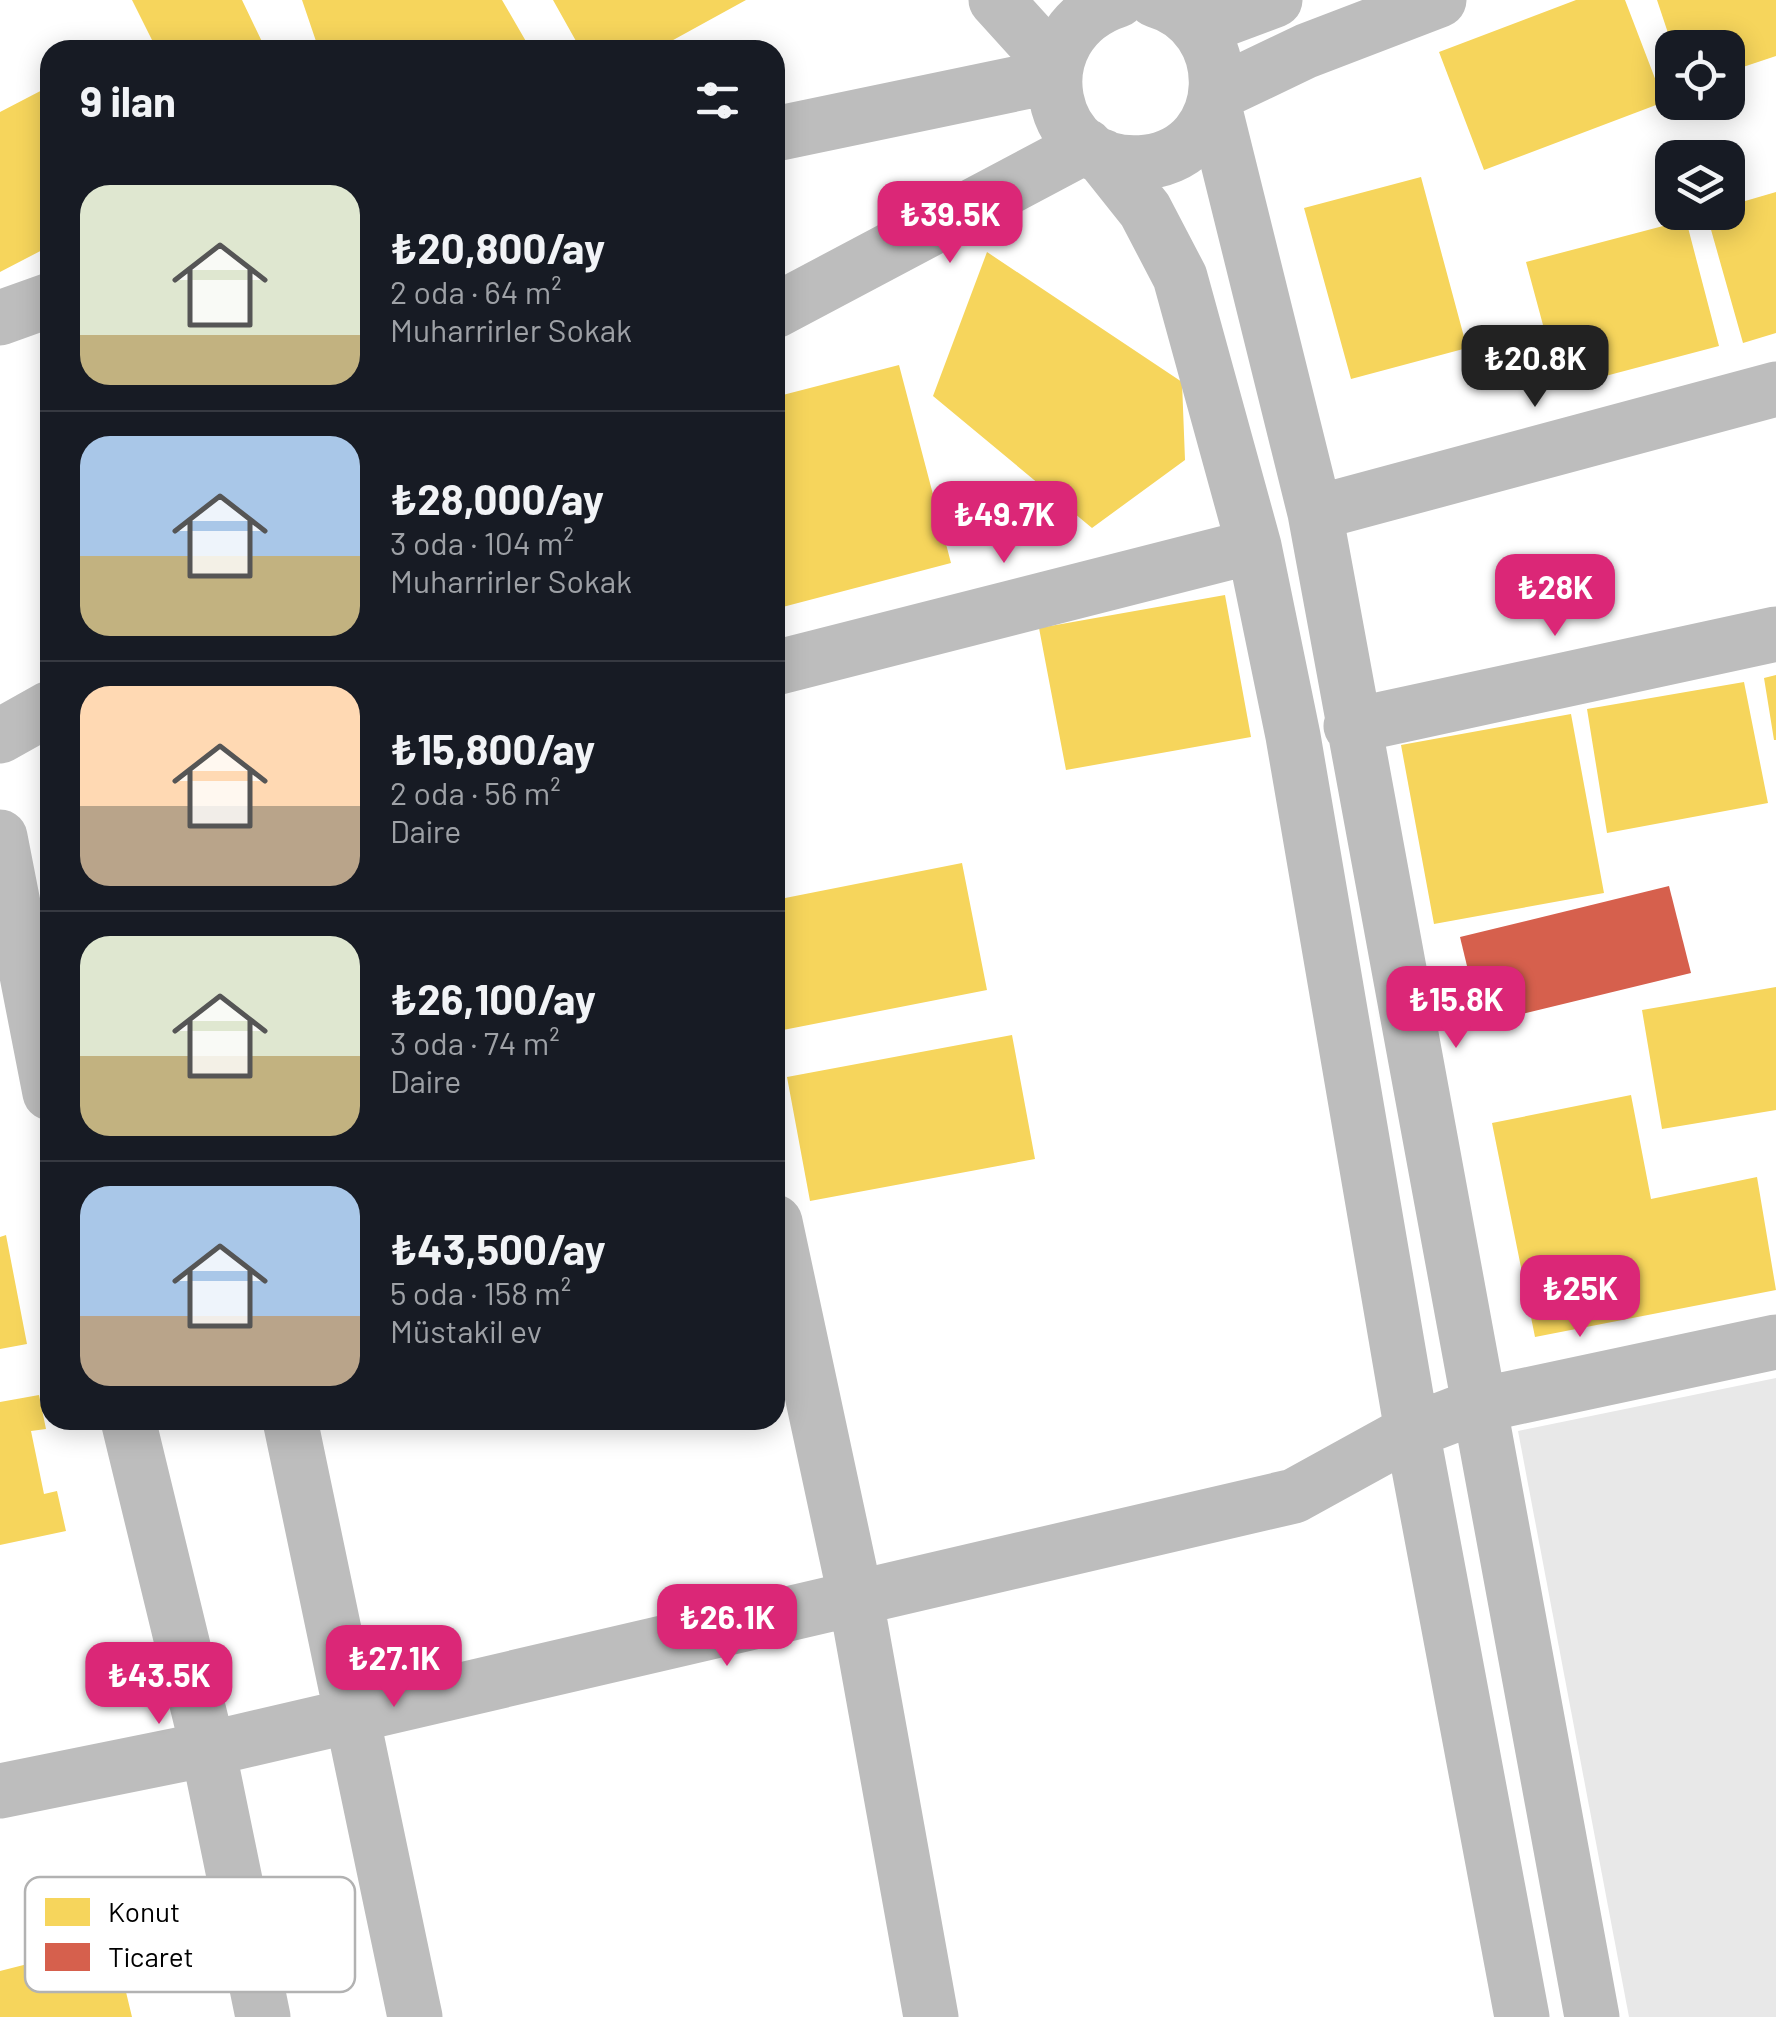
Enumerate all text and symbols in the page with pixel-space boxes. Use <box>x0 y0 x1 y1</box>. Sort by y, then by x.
map controls <box>1655 30 1745 230</box>
button: locate <box>1655 30 1745 120</box>
icon: filters <box>690 73 745 128</box>
text: 9 ilan <box>80 75 176 125</box>
button: layers <box>1655 140 1745 230</box>
pin: ₺39.5K <box>869 181 1031 266</box>
text: ₺39.5K <box>900 194 1000 232</box>
text: ₺20,800/ay <box>390 222 605 272</box>
icon: home <box>160 225 280 345</box>
text: 2 oda · 64 m² <box>390 272 562 310</box>
text: Muharrirler Sokak <box>390 310 632 348</box>
pin: ₺20.8K <box>1454 325 1616 410</box>
text: ₺20.8K <box>1484 338 1586 376</box>
text: ₺28,000/ay <box>390 473 604 523</box>
icon: home <box>160 476 280 596</box>
pin: ₺49.7K <box>923 481 1085 566</box>
text: ₺49.7K <box>953 494 1055 532</box>
text: 3 oda · 104 m² <box>390 523 574 561</box>
pin: ₺28K <box>1496 554 1614 639</box>
text: Muharrirler Sokak <box>390 561 632 599</box>
text: ₺28K <box>1517 567 1593 605</box>
text: ₺15,800/ay <box>390 723 595 773</box>
icon: home <box>160 726 280 846</box>
text: 2 oda · 56 m² <box>390 773 561 811</box>
text: Daire <box>390 811 461 849</box>
pin: ₺15.8K <box>1375 966 1537 1051</box>
text: ₺26,100/ay <box>390 973 596 1023</box>
icon: home <box>160 976 280 1096</box>
text: ₺15.8K <box>1408 979 1504 1017</box>
text: 3 oda · 74 m² <box>390 1023 560 1061</box>
text: Daire <box>390 1061 461 1099</box>
text: ₺43,500/ay <box>390 1223 606 1273</box>
icon: home <box>160 1226 280 1346</box>
pin: ₺25K <box>1521 1255 1639 1340</box>
text: ₺25K <box>1542 1268 1618 1306</box>
text: 5 oda · 158 m² <box>390 1273 571 1311</box>
text: Müstakil ev <box>390 1311 542 1349</box>
pin: ₺26.1K <box>646 1584 808 1669</box>
text: ₺26.1K <box>679 1597 775 1635</box>
pin: ₺27.1K <box>313 1625 475 1710</box>
text: ₺27.1K <box>348 1638 440 1676</box>
pin: ₺43.5K <box>78 1642 240 1727</box>
text: ₺43.5K <box>107 1655 211 1693</box>
legend <box>25 1877 355 1992</box>
text: Konut <box>108 1894 180 1928</box>
text: Ticaret <box>108 1939 194 1973</box>

